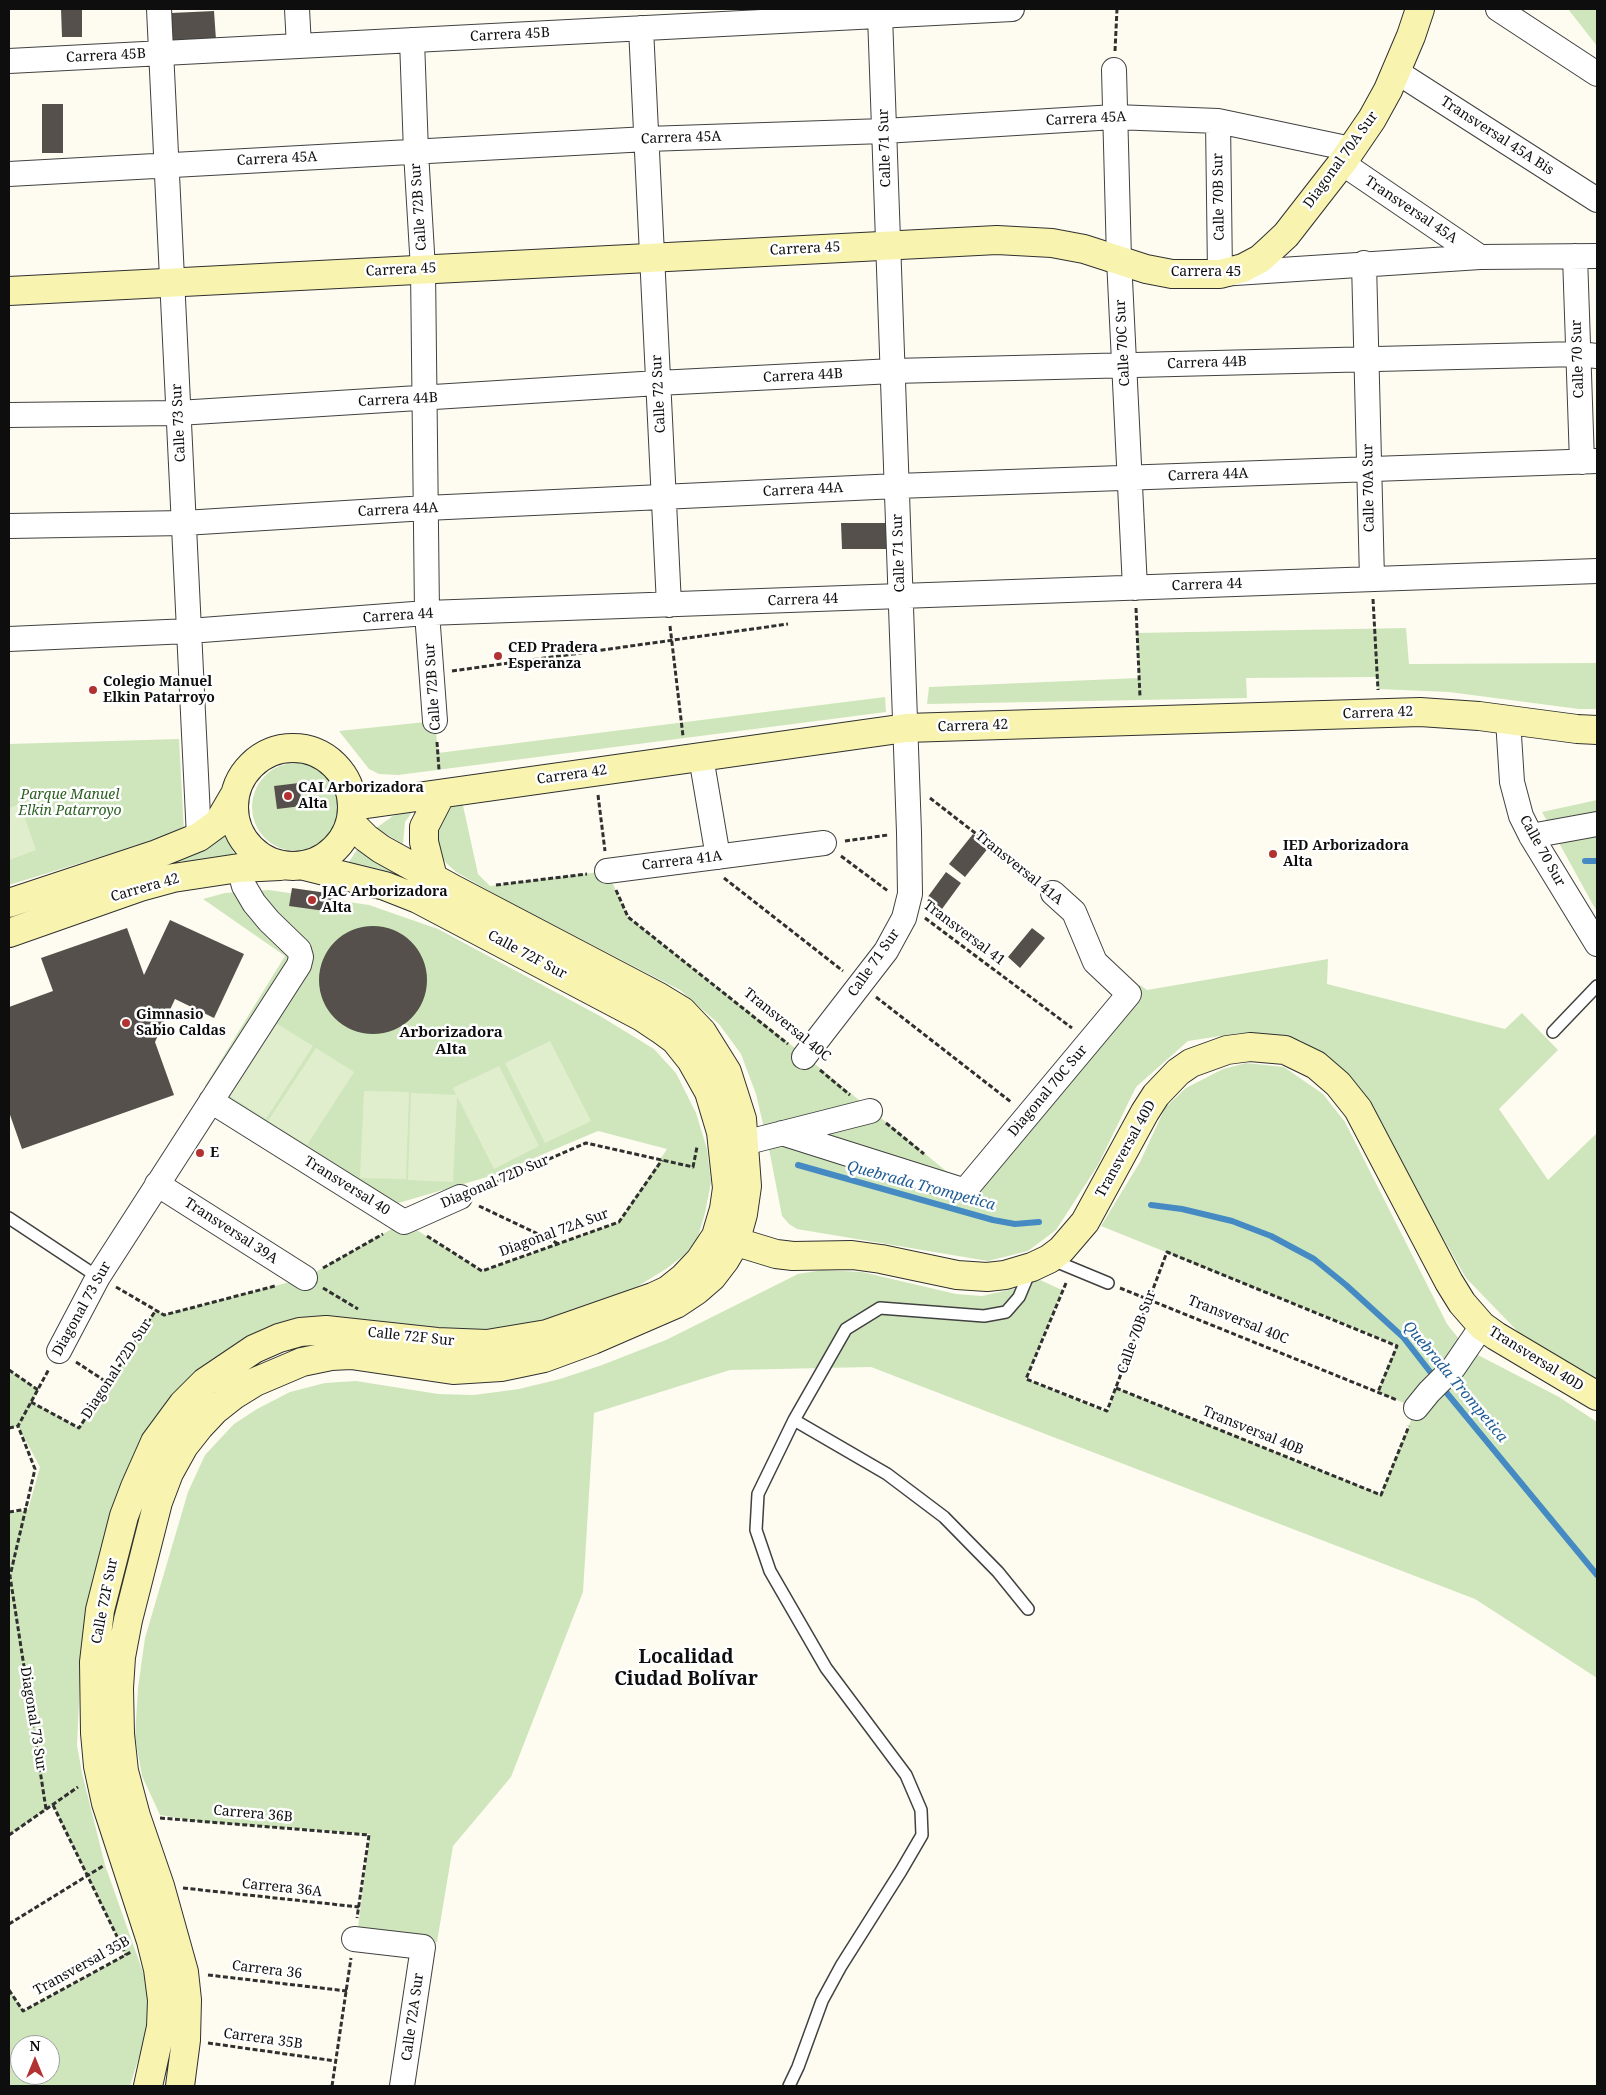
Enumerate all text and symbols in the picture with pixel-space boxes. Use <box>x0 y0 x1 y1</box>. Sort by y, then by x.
street label: Carrera 45B <box>470 25 550 45</box>
street label: Carrera 45B <box>66 46 146 66</box>
street label: Transversal 45A Bis <box>1437 93 1557 179</box>
street label: Calle 71 Sur <box>875 108 895 188</box>
street label: Diagonal 70A Sur <box>1300 108 1382 212</box>
street label: Carrera 45A <box>1045 109 1127 129</box>
street label: Carrera 45A <box>640 128 722 148</box>
street label: Carrera 45A <box>236 149 318 169</box>
street label: Calle 70B Sur <box>1210 153 1228 241</box>
street label: Calle 72B Sur <box>408 163 430 251</box>
street label: Transversal 45A <box>1362 173 1460 247</box>
street label: Carrera 45 <box>769 239 841 259</box>
street label: Carrera 45 <box>365 260 437 280</box>
street label: Carrera 45 <box>1171 264 1241 280</box>
street label: Calle 70C Sur <box>1112 299 1134 387</box>
street label: Calle 70 Sur <box>1568 319 1588 399</box>
street label: Carrera 44B <box>1167 353 1247 373</box>
street label: Calle 72 Sur <box>649 354 669 434</box>
street label: Carrera 44B <box>763 366 843 386</box>
street label: Calle 73 Sur <box>169 383 189 463</box>
street label: Carrera 44B <box>358 390 438 410</box>
street label: Calle 70A Sur <box>1360 444 1378 532</box>
street label: Carrera 44A <box>1167 465 1249 485</box>
street label: Carrera 44A <box>762 480 844 500</box>
street label: Carrera 44A <box>357 500 439 520</box>
street label: Calle 71 Sur <box>889 513 909 593</box>
street label: Carrera 44 <box>1171 575 1243 595</box>
street label: Carrera 44 <box>767 590 839 610</box>
street label: Carrera 44 <box>362 605 434 627</box>
place label: CED Pradera Esperanza <box>508 640 598 672</box>
street label: Calle 72B Sur <box>422 643 444 731</box>
marker: CED Pradera Esperanza <box>492 650 504 662</box>
place label: Colegio Manuel Elkin Patarroyo <box>103 674 215 706</box>
marker: Colegio Manuel Elkin Patarroyo <box>87 684 99 696</box>
street label: Carrera 42 <box>1342 703 1414 723</box>
street label: Carrera 42 <box>937 716 1009 736</box>
street label: Carrera 42 <box>536 762 608 788</box>
place label: CAI Arborizadora Alta <box>298 780 424 812</box>
park label: Parque Manuel Elkin Patarroyo <box>18 787 122 820</box>
marker: CAI Arborizadora Alta <box>282 790 294 802</box>
street label: Calle 70 Sur <box>1516 813 1568 889</box>
street label: Transversal 41A <box>972 827 1066 909</box>
place label: IED Arborizadora Alta <box>1283 838 1409 870</box>
street label: Carrera 41A <box>641 848 723 874</box>
marker: IED Arborizadora Alta <box>1267 848 1279 860</box>
street label: Carrera 42 <box>109 870 181 906</box>
place label: JAC Arborizadora Alta <box>322 884 448 916</box>
marker: JAC Arborizadora Alta <box>306 894 318 906</box>
street label: Transversal 41 <box>920 897 1008 969</box>
street label: Calle 71 Sur <box>845 926 903 1000</box>
street label: Calle 72F Sur <box>485 927 569 983</box>
street label: Transversal 40C <box>740 985 834 1065</box>
place label: Gimnasio Sabio Caldas <box>136 1007 226 1040</box>
marker: Gimnasio Sabio Caldas <box>120 1017 132 1029</box>
district label: Arborizadora Alta <box>399 1024 503 1059</box>
street label: Diagonal 70C Sur <box>1005 1042 1091 1140</box>
street label: Transversal 40D <box>1092 1098 1160 1200</box>
place label: E <box>210 1145 219 1161</box>
marker: E <box>194 1147 206 1159</box>
street label: Diagonal 72D Sur <box>439 1152 551 1212</box>
street label: Transversal 40 <box>301 1153 393 1219</box>
water label: Quebrada Trompetica <box>845 1158 997 1214</box>
street label: Transversal 39A <box>181 1195 281 1267</box>
street label: Diagonal 72A Sur <box>497 1205 611 1261</box>
street label: Diagonal 73 Sur <box>49 1259 115 1359</box>
street label: Calle 70B Sur <box>1114 1288 1160 1376</box>
street label: Transversal 40C <box>1185 1292 1291 1348</box>
street label: Diagonal 72D Sur <box>78 1316 156 1422</box>
water label: Quebrada Trompetica <box>1399 1318 1511 1446</box>
street label: Transversal 40D <box>1486 1323 1586 1395</box>
street label: Calle 72F Sur <box>367 1324 455 1350</box>
street label: Transversal 40B <box>1200 1403 1306 1459</box>
street label: Calle 72F Sur <box>88 1557 122 1645</box>
district label: Localidad Ciudad Bolívar <box>614 1647 758 1691</box>
street label: Diagonal 73 Sur <box>16 1666 50 1772</box>
street label: Carrera 36B <box>213 1802 293 1826</box>
street label: Carrera 36A <box>241 1875 323 1901</box>
street label: Transversal 35B <box>31 1933 133 1999</box>
street label: Carrera 36 <box>231 1957 303 1983</box>
street label: Calle 72A Sur <box>399 1972 427 2062</box>
street label: Carrera 35B <box>222 2025 304 2053</box>
north arrow <box>10 2035 60 2085</box>
text: N <box>29 2036 41 2055</box>

